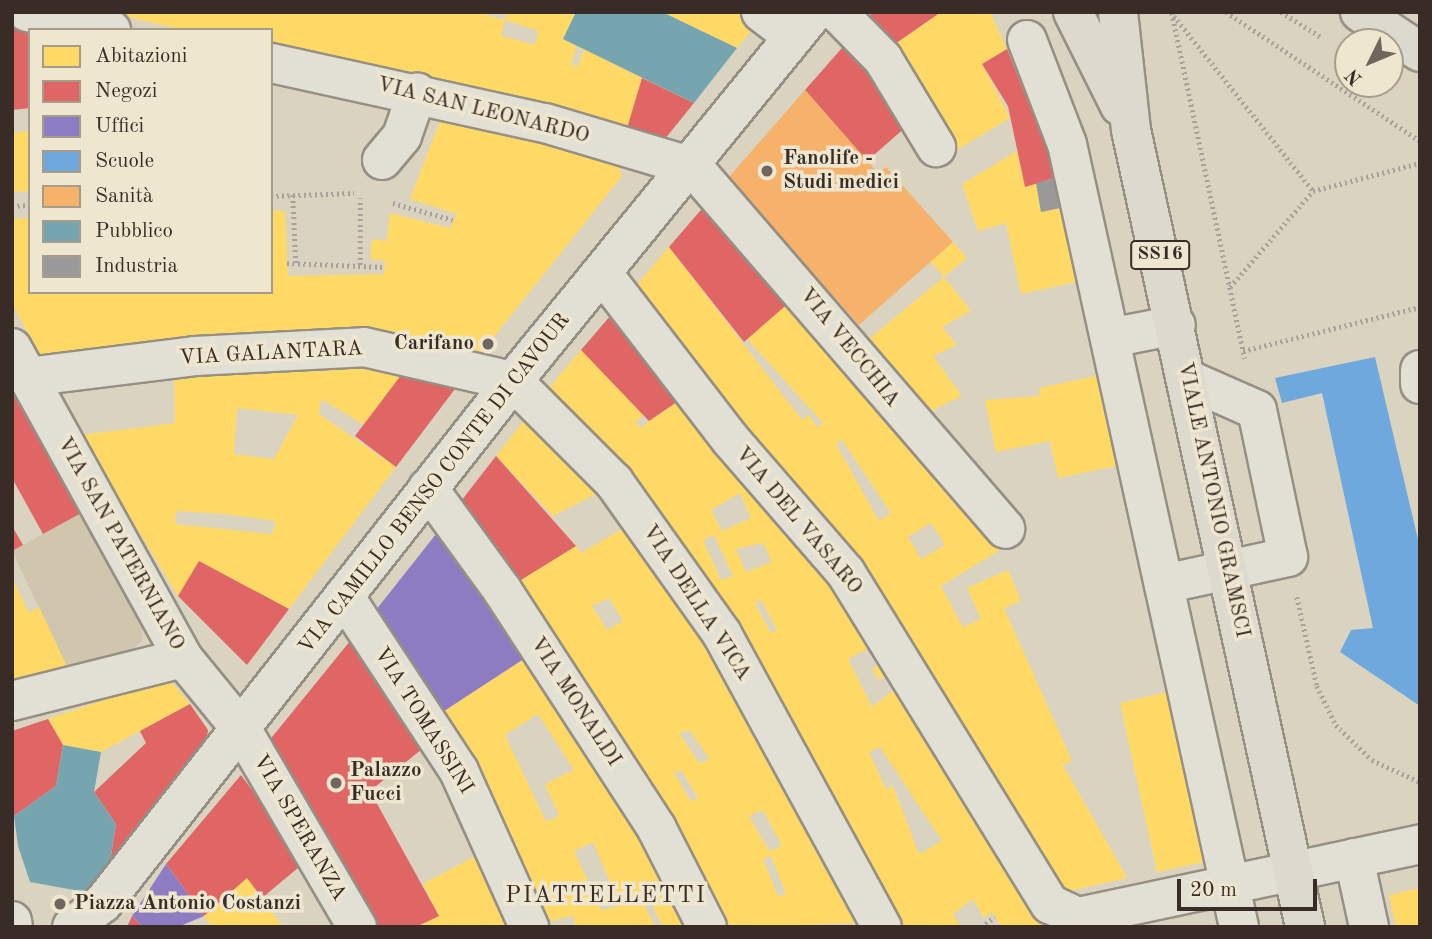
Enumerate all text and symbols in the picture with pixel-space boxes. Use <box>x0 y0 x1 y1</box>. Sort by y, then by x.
legend <box>28 28 273 294</box>
north arrow <box>1334 28 1404 98</box>
text: Abitazioni <box>95 46 188 67</box>
text: N <box>1343 65 1367 88</box>
street label: VIA SAN LEONARDO <box>374 72 592 150</box>
text: Negozi <box>95 81 158 102</box>
text: Uffici <box>95 116 144 137</box>
place label: Fanolife - Studi medici <box>783 146 899 196</box>
text: Scuole <box>95 151 154 172</box>
marker: Fanolife - Studi medici <box>757 161 777 181</box>
text: Sanità <box>95 186 153 207</box>
text: Pubblico <box>95 221 173 242</box>
road number: SS16 <box>1128 240 1192 270</box>
text: Industria <box>95 256 178 277</box>
street label: VIA VECCHIA <box>793 283 905 413</box>
street label: VIA CAMILLO BENSO CONTE DI CAVOUR <box>294 309 576 659</box>
place label: Carifano <box>394 331 474 357</box>
marker: Carifano <box>480 336 496 352</box>
street label: VIA GALANTARA <box>179 337 363 371</box>
street label: VIALE ANTONIO GRAMSCI <box>1171 360 1255 640</box>
street label: VIA SAN PATERNIANO <box>51 433 189 655</box>
street label: VIA DEL VASARO <box>729 442 867 600</box>
street label: VIA DELLA VICA <box>636 520 756 686</box>
street label: VIA MONALDI <box>524 633 626 771</box>
street label: VIA TOMASSINI <box>368 643 478 799</box>
street label: VIA SPERANZA <box>247 750 351 906</box>
place label: Palazzo Fucci <box>350 758 422 808</box>
marker: Palazzo Fucci <box>328 775 344 791</box>
scale bar <box>1180 866 1320 910</box>
text: 20 m <box>1190 880 1237 901</box>
district label: PIATTELLETTI <box>507 882 705 910</box>
place label: Piazza Antonio Costanzi <box>74 891 301 917</box>
marker: Piazza Antonio Costanzi <box>52 896 68 912</box>

